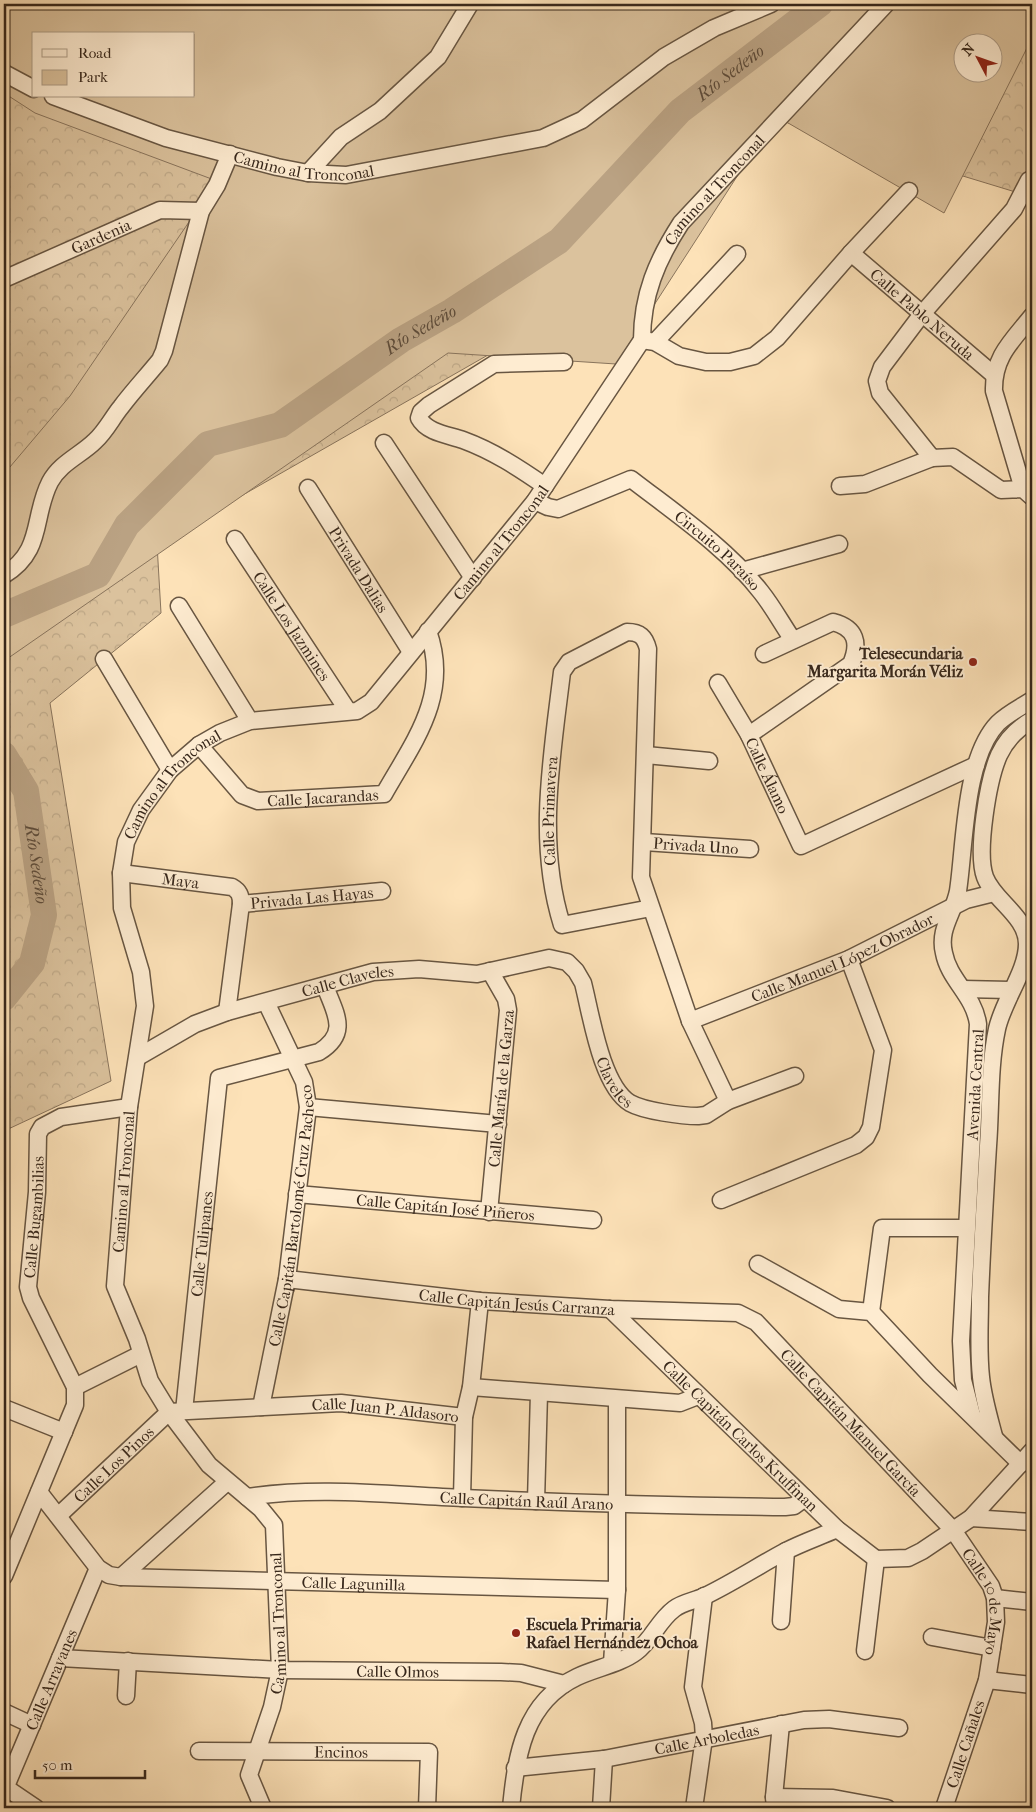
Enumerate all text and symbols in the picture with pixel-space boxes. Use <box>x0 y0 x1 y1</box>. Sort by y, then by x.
legend <box>32 32 195 98</box>
north arrow <box>954 32 1004 82</box>
water label: Río Sedeño <box>691 40 769 106</box>
text: N <box>959 40 979 59</box>
text: Road <box>78 44 112 62</box>
text: Park <box>78 68 108 86</box>
street label: Camino al Tronconal <box>661 130 769 249</box>
street label: Camino al Tronconal <box>232 147 376 185</box>
street label: Gardenia <box>68 215 135 258</box>
street label: Calle Pablo Neruda <box>866 265 979 365</box>
water label: Río Sedeño <box>380 301 460 360</box>
street label: Camino al Tronconal <box>449 481 553 604</box>
street label: Circuito Paraíso <box>671 507 765 594</box>
street label: Privada Dalias <box>325 523 393 616</box>
street label: Calle Los Jazmines <box>249 568 334 684</box>
place label: Telesecundaria Margarita Morán Véliz <box>806 644 964 682</box>
marker: Telesecundaria Margarita Morán Véliz <box>967 656 979 668</box>
street label: Camino al Tronconal <box>120 725 225 842</box>
street label: Calle Álamo <box>741 734 793 817</box>
street label: Calle Primavera <box>539 755 562 867</box>
street label: Calle Jacarandas <box>267 785 379 810</box>
water label: Río Sedeño <box>20 822 52 905</box>
street label: Privada Uno <box>653 834 739 858</box>
street label: Maya <box>161 869 201 893</box>
street label: Privada Las Hayas <box>249 883 374 913</box>
street label: Calle Manuel López Obrador <box>748 909 937 1006</box>
street label: Calle Claveles <box>300 962 394 1001</box>
street label: Calle María de la Garza <box>484 1008 518 1168</box>
street label: Avenida Central <box>963 1028 988 1142</box>
street label: Claveles <box>592 1054 636 1112</box>
street label: Calle Capitán Bartolomé Cruz Pacheco <box>265 1084 318 1348</box>
street label: Camino al Tronconal <box>109 1110 139 1253</box>
street label: Calle Bugambilias <box>20 1156 48 1279</box>
street label: Calle Tulipanes <box>187 1190 217 1298</box>
street label: Calle Capitán José Piñeros <box>355 1190 535 1225</box>
street label: Calle Capitán Jesús Carranza <box>418 1285 616 1319</box>
street label: Calle Capitán Manuel García <box>776 1345 925 1501</box>
street label: Calle Capitán Carlos Kruffman <box>659 1356 823 1516</box>
street label: Calle Juan P. Aldasoro <box>311 1394 460 1426</box>
street label: Calle Los Pinos <box>70 1422 158 1507</box>
street label: Calle Capitán Raúl Arano <box>439 1488 614 1514</box>
street label: Calle 10 de Mayo <box>958 1545 1006 1657</box>
street label: Camino al Tronconal <box>266 1552 290 1696</box>
street label: Calle Lagunilla <box>301 1573 406 1594</box>
place label: Escuela Primaria Rafael Hernández Ochoa <box>526 1615 699 1652</box>
street label: Calle Arrayanes <box>22 1626 81 1733</box>
marker: Escuela Primaria Rafael Hernández Ochoa <box>510 1627 522 1639</box>
street label: Calle Olmos <box>356 1662 439 1681</box>
street label: Calle Cañales <box>942 1698 989 1790</box>
street label: Calle Arboledas <box>653 1720 761 1759</box>
street label: Encinos <box>314 1743 368 1762</box>
scale bar <box>35 1747 145 1779</box>
text: 50 m <box>42 1756 73 1774</box>

